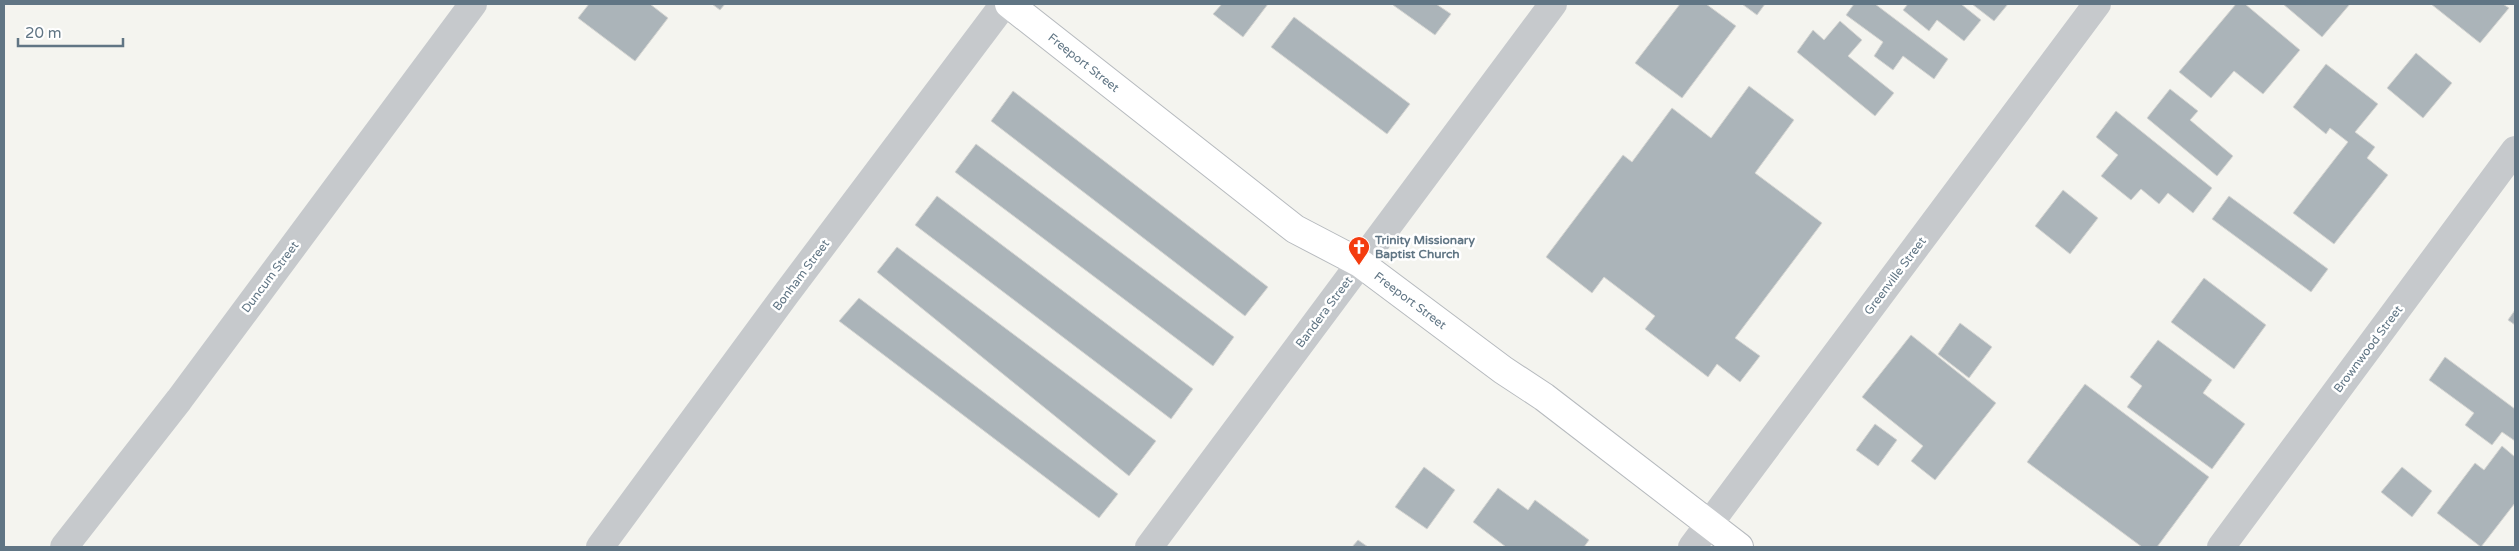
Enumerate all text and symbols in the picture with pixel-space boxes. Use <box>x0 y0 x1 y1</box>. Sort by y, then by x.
scale bar <box>18 15 122 47</box>
text: 20 m <box>25 24 62 42</box>
street label: Freeport Street <box>1045 30 1122 95</box>
place label: Trinity Missionary Baptist Church <box>1374 233 1475 262</box>
street label: Greenville Street <box>1861 234 1929 318</box>
church icon: Trinity Missionary Baptist Church <box>1347 235 1371 266</box>
street label: Bonham Street <box>770 236 833 313</box>
street label: Duncum Street <box>239 238 302 315</box>
street label: Freeport Street <box>1371 269 1449 332</box>
street label: Bandera Street <box>1293 273 1356 350</box>
street label: Brownwood Street <box>2331 302 2406 395</box>

